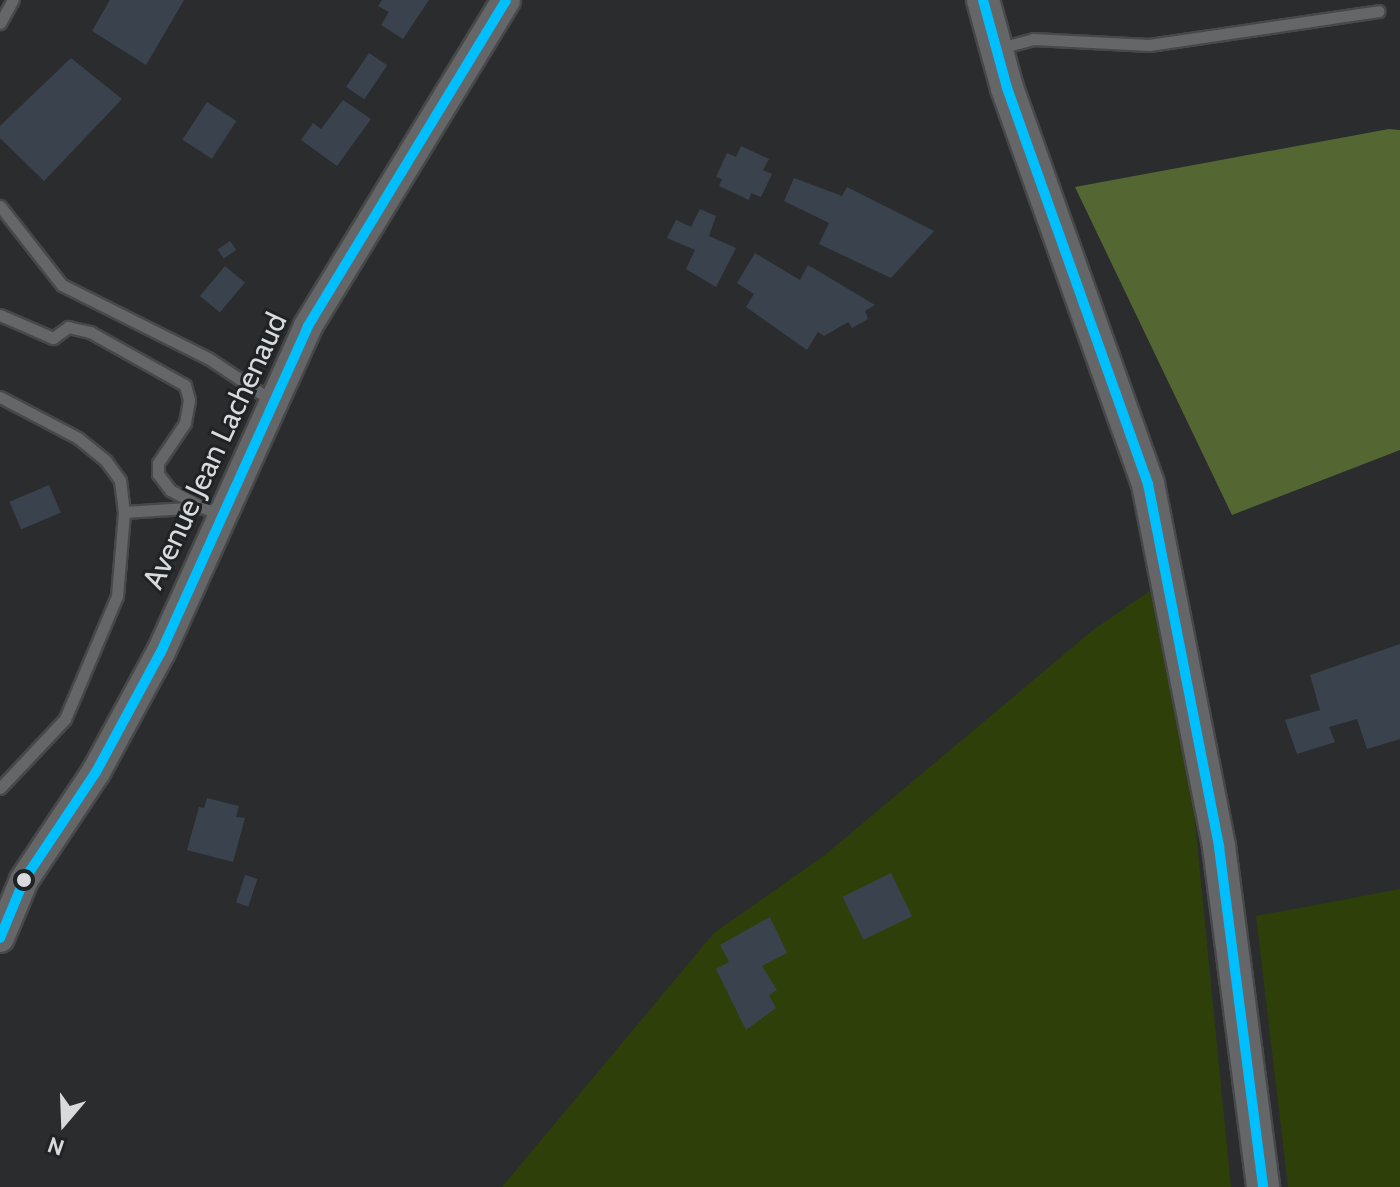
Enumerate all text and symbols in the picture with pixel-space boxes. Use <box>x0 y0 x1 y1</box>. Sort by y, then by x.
street label: Avenue Jean Lachenaud <box>135 307 295 595</box>
unlabelled marker <box>16 872 32 888</box>
north arrow <box>24 1083 104 1163</box>
text: N <box>44 1131 68 1161</box>

